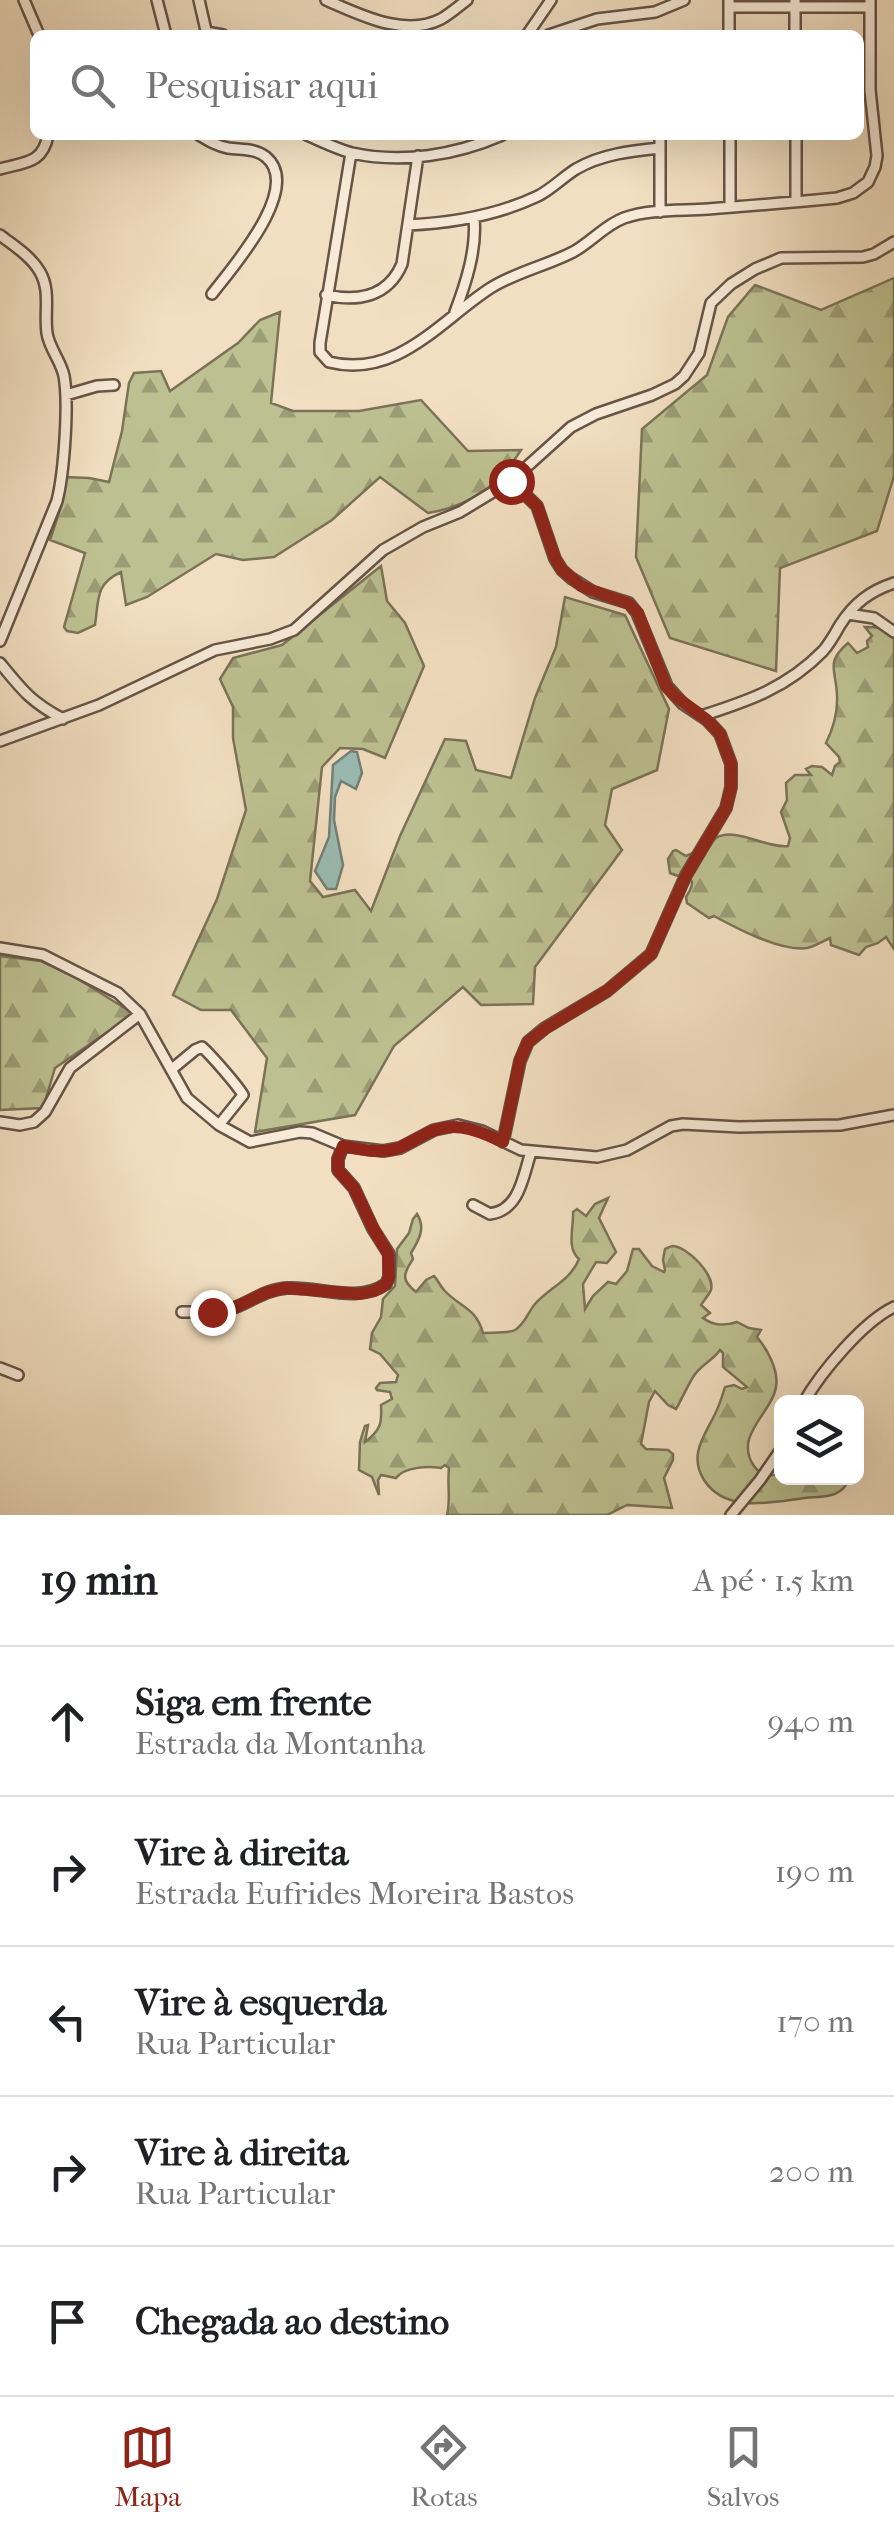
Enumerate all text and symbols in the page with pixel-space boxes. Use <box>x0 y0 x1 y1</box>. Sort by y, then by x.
search box <box>30 30 864 140</box>
icon: search <box>65 58 120 113</box>
text: Pesquisar aqui <box>145 63 378 108</box>
route start <box>489 459 535 505</box>
route end <box>190 1290 236 1336</box>
map controls <box>774 1395 864 1485</box>
button: layers <box>774 1395 864 1485</box>
text: 19 min <box>40 1556 158 1605</box>
text: A pé · 1.5 km <box>693 1562 854 1599</box>
text: Siga em frente <box>135 1680 372 1725</box>
icon: ahead <box>40 1694 95 1749</box>
text: 940 m <box>767 1703 854 1740</box>
text: Estrada da Montanha <box>135 1725 425 1762</box>
text: Vire à direita <box>135 1830 348 1875</box>
icon: right <box>40 1844 95 1899</box>
text: 190 m <box>775 1853 854 1890</box>
text: Estrada Eufrides Moreira Bastos <box>135 1875 574 1912</box>
text: Vire à esquerda <box>135 1980 386 2025</box>
icon: left <box>40 1994 95 2049</box>
text: 170 m <box>776 2003 854 2040</box>
text: Rua Particular <box>135 2025 335 2062</box>
text: Vire à direita <box>135 2130 348 2175</box>
icon: right <box>40 2144 95 2199</box>
text: 200 m <box>769 2153 854 2190</box>
text: Rua Particular <box>135 2175 335 2212</box>
icon: arrive <box>40 2294 95 2349</box>
text: Chegada ao destino <box>135 2299 449 2344</box>
tab: Mapa <box>115 2420 181 2513</box>
tab: Rotas <box>410 2420 478 2513</box>
tab: Salvos <box>707 2420 779 2513</box>

